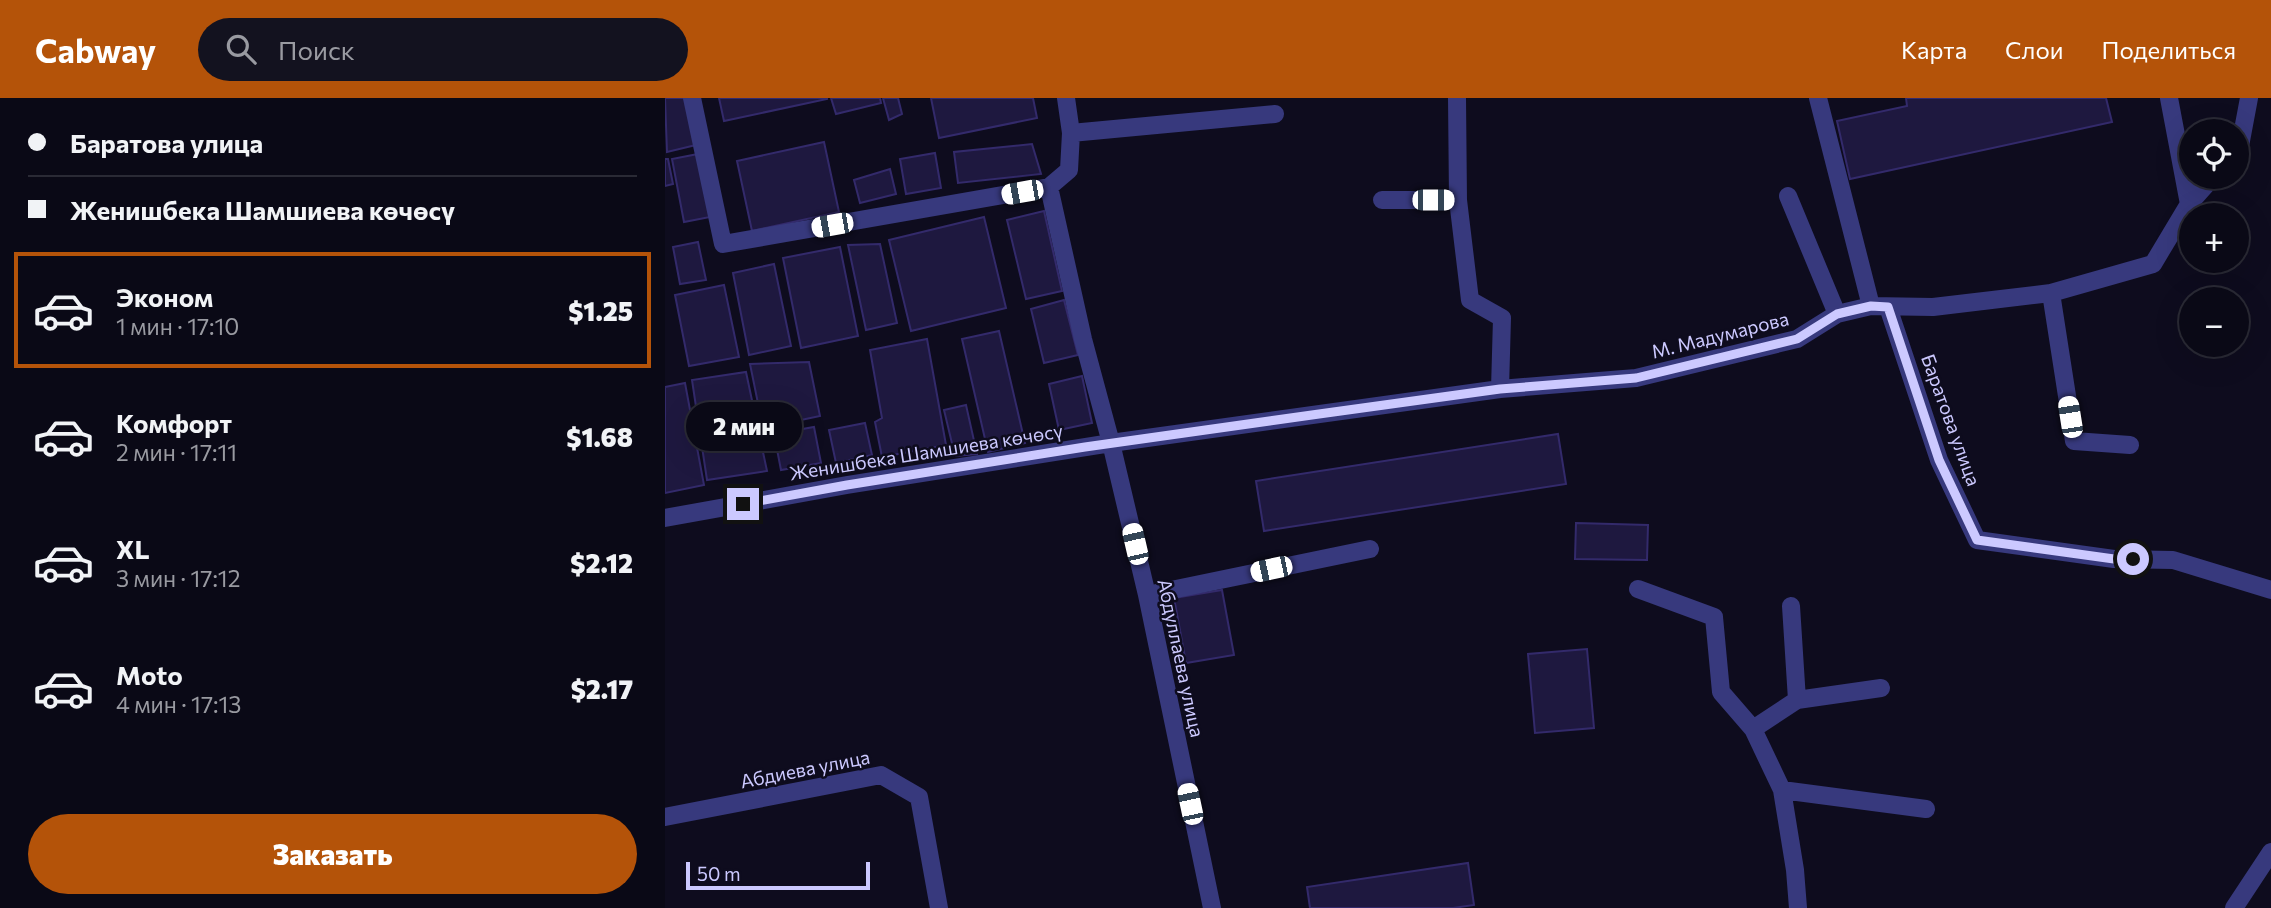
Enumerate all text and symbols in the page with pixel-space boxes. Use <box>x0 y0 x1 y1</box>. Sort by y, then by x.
search box <box>198 18 688 81</box>
text: Cabway <box>35 29 156 70</box>
icon: search <box>222 30 260 68</box>
text: Поиск <box>278 34 355 65</box>
text: Карта <box>1901 35 1967 64</box>
text: Слои <box>2005 35 2063 64</box>
text: Поделиться <box>2101 35 2236 64</box>
map controls <box>2179 119 2249 357</box>
button: locate <box>2179 119 2249 189</box>
text: Баратова улица <box>70 127 263 158</box>
car <box>1000 178 1045 206</box>
car <box>1413 190 1455 211</box>
text: Женишбека Шамшиева көчөсү <box>70 194 455 225</box>
button: + <box>2179 203 2249 273</box>
car <box>810 211 855 239</box>
icon: car <box>32 279 95 342</box>
text: Эконом <box>116 281 213 312</box>
button: − <box>2179 287 2249 357</box>
text: $1.25 <box>568 295 633 326</box>
street label: М. Мадумарова <box>1649 306 1791 363</box>
text: 1 мин · 17:10 <box>116 312 239 340</box>
street label: Баратова улица <box>1917 351 1986 489</box>
car <box>2057 395 2084 439</box>
callout: 2 мин <box>685 402 801 452</box>
icon: car <box>32 405 95 468</box>
text: Комфорт <box>116 407 232 438</box>
text: 2 мин <box>713 412 775 440</box>
street label: Женишбека Шамшиева көчөсү <box>787 418 1065 485</box>
text: $1.68 <box>566 421 633 452</box>
text: 2 мин · 17:11 <box>116 438 237 466</box>
route end <box>727 488 759 520</box>
car <box>1121 521 1150 567</box>
icon: car <box>32 531 95 594</box>
text: XL <box>116 533 150 564</box>
route start <box>2117 543 2149 575</box>
text: $2.12 <box>570 547 633 578</box>
car <box>1249 554 1294 584</box>
text: 3 мин · 17:12 <box>116 564 240 592</box>
street label: Абдуллаева улица <box>1153 576 1210 739</box>
icon: car <box>32 657 95 720</box>
text: Moto <box>116 659 183 690</box>
text: $2.17 <box>571 673 633 704</box>
text: 4 мин · 17:13 <box>116 690 241 718</box>
street label: Абдиева улица <box>738 745 872 792</box>
car <box>1176 781 1205 827</box>
button: Заказать <box>28 814 637 894</box>
scale bar <box>686 859 870 891</box>
text: 50 m <box>697 862 741 885</box>

